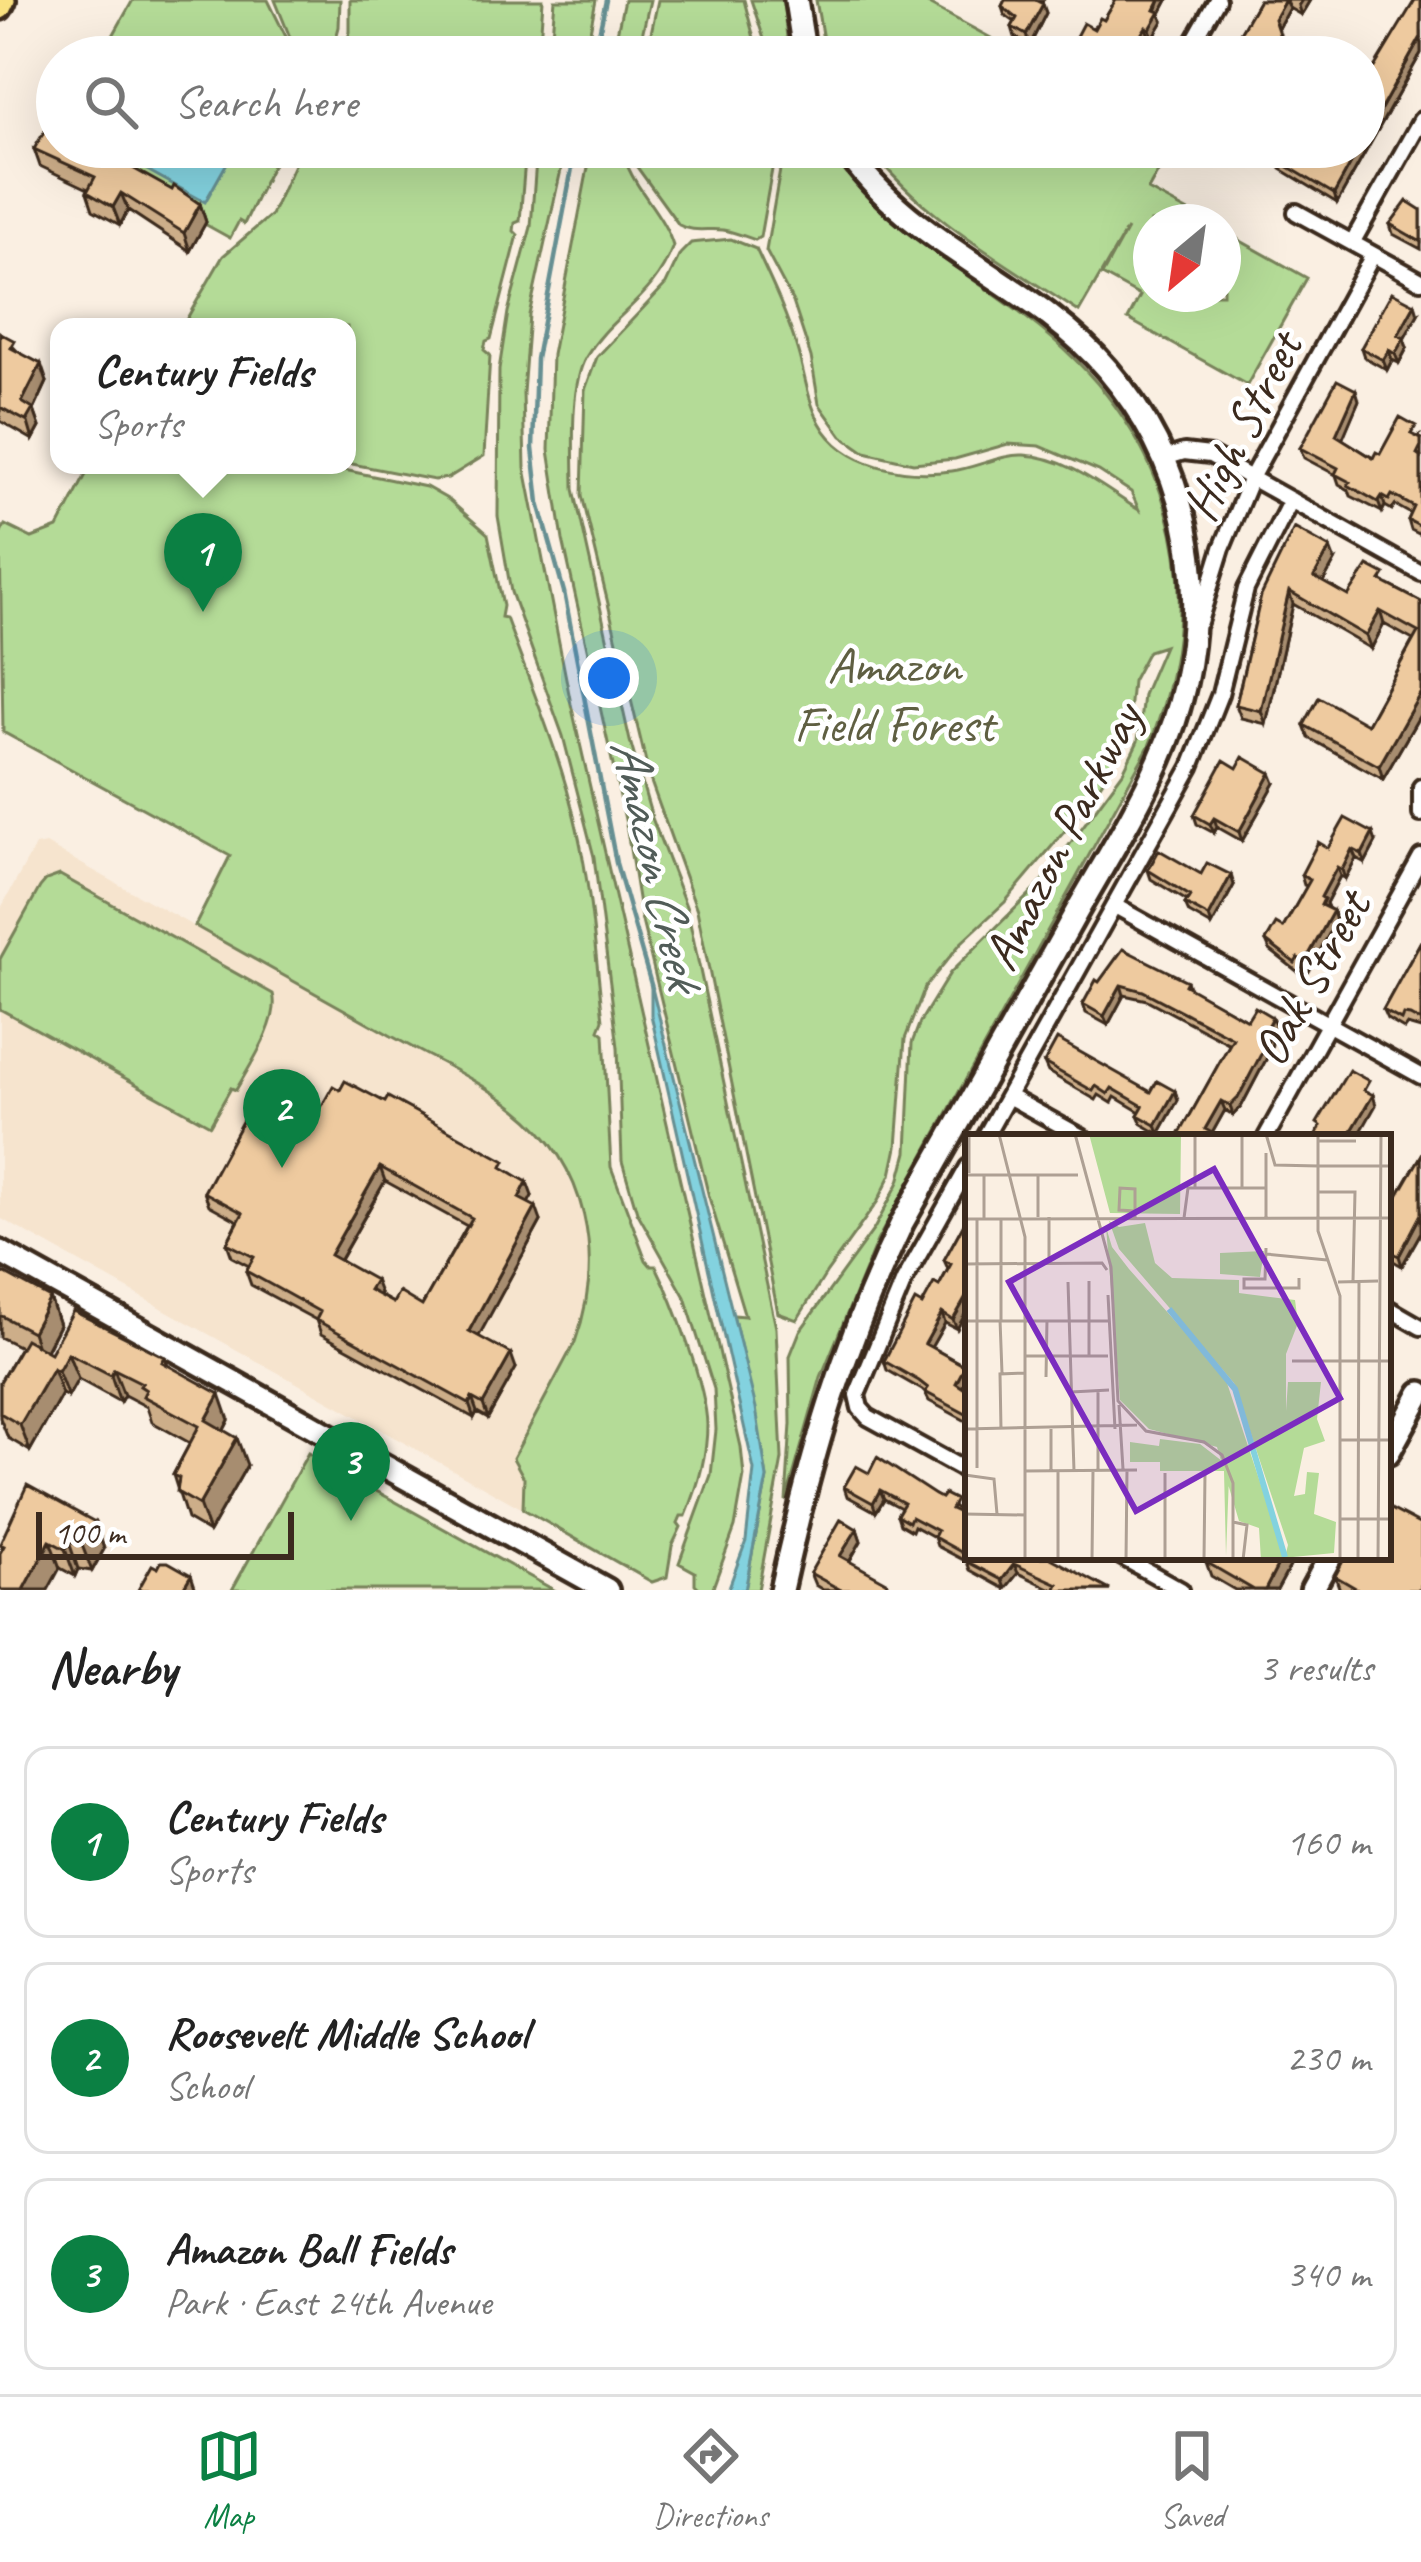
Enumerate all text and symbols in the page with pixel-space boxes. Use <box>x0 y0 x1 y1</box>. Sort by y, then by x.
search box <box>36 36 1385 168</box>
icon: search <box>78 69 144 135</box>
text: Search here <box>174 74 357 131</box>
north arrow <box>1133 204 1241 312</box>
street label: High Street <box>1167 317 1319 531</box>
popup <box>50 318 356 474</box>
text: Century Fields <box>94 343 312 400</box>
text: Sports <box>94 400 182 449</box>
pin: 1 <box>164 513 242 612</box>
park label: Amazon Field Forest <box>794 633 999 756</box>
your location <box>579 648 639 708</box>
street label: Amazon Parkway <box>967 689 1158 980</box>
water label: Amazon Creek <box>595 732 721 1003</box>
street label: Oak Street <box>1237 876 1387 1076</box>
pin: 2 <box>243 1069 321 1168</box>
inset map <box>965 1134 1391 1560</box>
pin: 3 <box>312 1422 390 1521</box>
scale bar <box>36 1506 294 1559</box>
text: 100 m <box>54 1512 125 1554</box>
text: Nearby <box>48 1636 176 1700</box>
text: 3 results <box>1259 1644 1373 1693</box>
text: Century Fields <box>165 1789 383 1846</box>
text: 1 <box>81 1818 99 1867</box>
text: 160 m <box>1286 1818 1370 1867</box>
text: Sports <box>165 1846 253 1895</box>
text: Roosevelt Middle School <box>165 2005 528 2062</box>
text: 2 <box>81 2034 99 2083</box>
text: 230 m <box>1286 2034 1370 2083</box>
text: School <box>165 2062 249 2111</box>
text: Amazon Ball Fields <box>165 2221 452 2278</box>
text: 3 <box>81 2250 99 2299</box>
text: 340 m <box>1286 2250 1370 2299</box>
text: Park · East 24th Avenue <box>165 2278 491 2327</box>
tab: Map <box>196 2423 262 2537</box>
tab: Directions <box>653 2423 768 2537</box>
tab: Saved <box>1159 2423 1225 2537</box>

